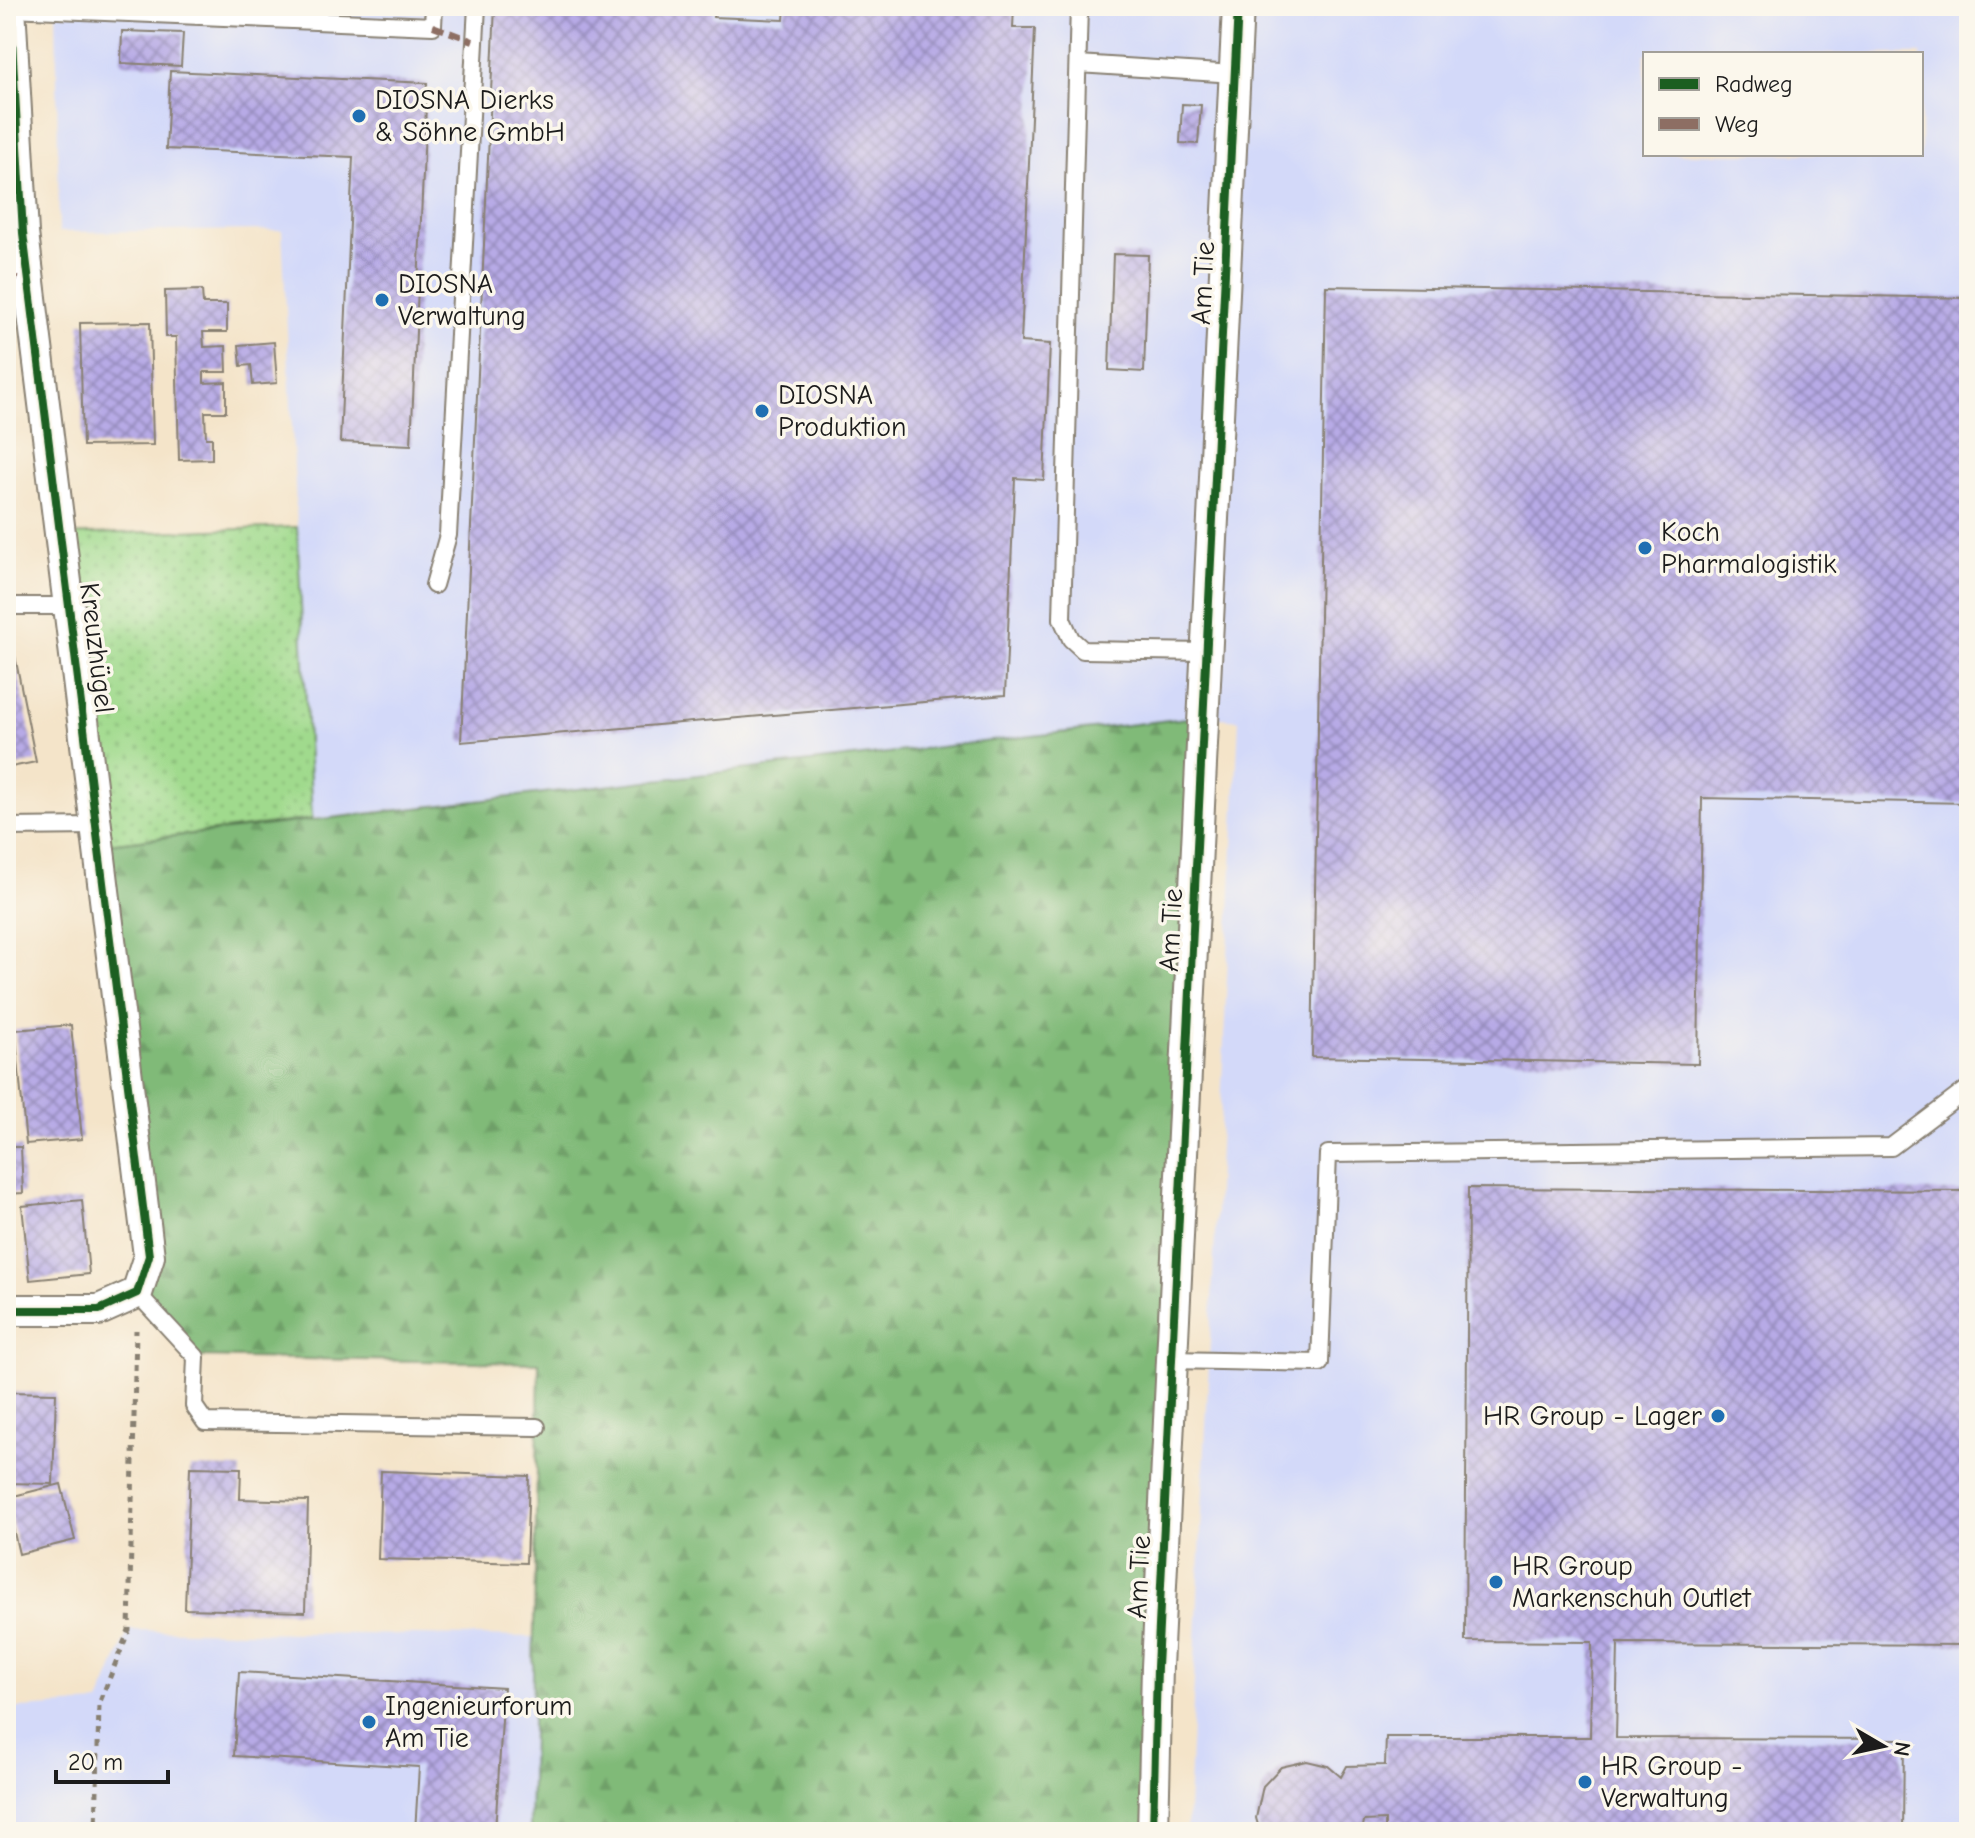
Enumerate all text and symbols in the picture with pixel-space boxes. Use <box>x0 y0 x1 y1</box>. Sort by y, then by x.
legend <box>1643 52 1923 156</box>
text: Radweg <box>1715 70 1793 98</box>
place label: DIOSNA Dierks & Söhne GmbH <box>375 84 565 148</box>
marker: DIOSNA Dierks & Söhne GmbH <box>350 107 368 125</box>
text: Weg <box>1715 110 1759 138</box>
street label: Am Tie <box>1185 240 1221 326</box>
place label: DIOSNA Verwaltung <box>398 268 526 332</box>
marker: DIOSNA Verwaltung <box>373 291 391 309</box>
place label: DIOSNA Produktion <box>778 379 907 443</box>
marker: DIOSNA Produktion <box>753 402 771 420</box>
place label: Koch Pharmalogistik <box>1661 516 1837 580</box>
marker: Koch Pharmalogistik <box>1636 539 1654 557</box>
street label: Kreuzhügel <box>73 581 121 715</box>
street label: Am Tie <box>1153 887 1189 973</box>
place label: HR Group - Lager <box>1483 1400 1702 1432</box>
marker: HR Group - Lager <box>1709 1407 1727 1425</box>
street label: Am Tie <box>1121 1534 1157 1620</box>
place label: HR Group Markenschuh Outlet <box>1512 1550 1752 1614</box>
marker: HR Group Markenschuh Outlet <box>1487 1573 1505 1591</box>
place label: Ingenieurforum Am Tie <box>385 1690 572 1754</box>
north arrow <box>1843 1706 1923 1786</box>
marker: Ingenieurforum Am Tie <box>360 1713 378 1731</box>
scale bar <box>56 1734 168 1784</box>
text: N <box>1888 1740 1916 1758</box>
text: 20 m <box>68 1748 123 1776</box>
place label: HR Group - Verwaltung <box>1601 1750 1743 1814</box>
marker: HR Group - Verwaltung <box>1576 1773 1594 1791</box>

